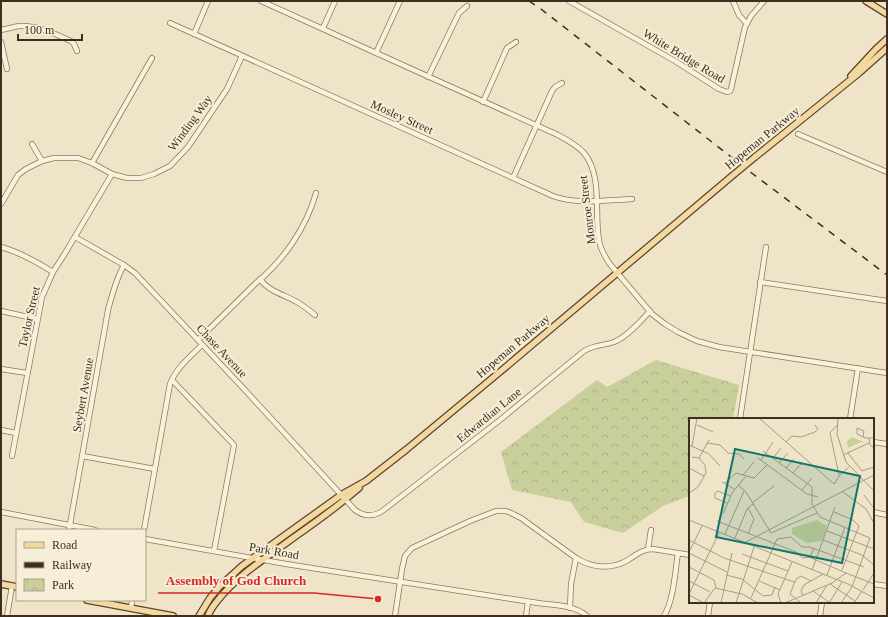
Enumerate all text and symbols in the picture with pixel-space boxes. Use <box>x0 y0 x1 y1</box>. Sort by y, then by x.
scale bar <box>18 16 82 42</box>
text: 100 m <box>24 23 55 37</box>
street label: White Bridge Road <box>640 26 728 86</box>
street label: Winding Way <box>165 92 215 154</box>
street label: Mosley Street <box>369 97 436 137</box>
street label: Hopeman Parkway <box>722 104 802 172</box>
street label: Monroe Street <box>576 174 598 245</box>
street label: Taylor Street <box>15 285 43 349</box>
street label: Hopeman Parkway <box>473 311 553 381</box>
street label: Chase Avenue <box>194 321 250 381</box>
street label: Seybert Avenue <box>70 357 96 433</box>
street label: Edwardian Lane <box>454 385 524 445</box>
inset map <box>689 418 874 603</box>
legend <box>16 529 146 601</box>
text: Road <box>52 538 77 552</box>
street label: Park Road <box>248 540 300 562</box>
text: Railway <box>52 558 92 572</box>
callout: Assembly of God Church <box>158 568 314 593</box>
text: Assembly of God Church <box>166 573 307 588</box>
text: Park <box>52 578 74 592</box>

